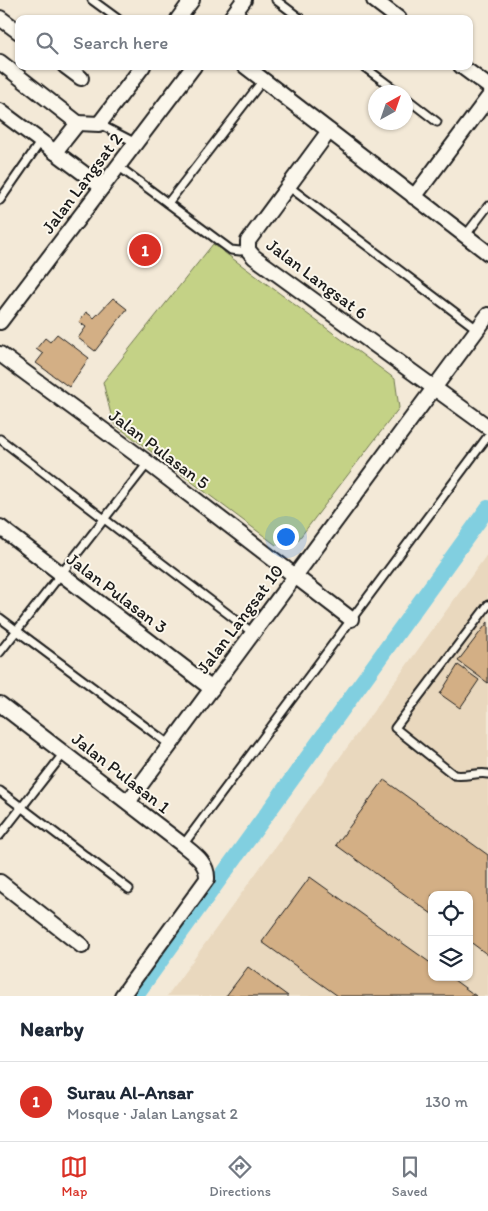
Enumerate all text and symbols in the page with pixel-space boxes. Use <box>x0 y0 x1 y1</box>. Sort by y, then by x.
search box <box>15 15 473 70</box>
icon: search <box>33 29 61 57</box>
text: Search here <box>73 31 168 54</box>
north arrow <box>368 85 413 130</box>
street label: Jalan Langsat 2 <box>37 128 127 238</box>
pin: 1 <box>129 231 161 269</box>
street label: Jalan Langsat 6 <box>262 234 372 324</box>
street label: Jalan Pulasan 5 <box>104 404 214 494</box>
your location <box>273 524 299 550</box>
street label: Jalan Pulasan 3 <box>62 548 172 638</box>
street label: Jalan Langsat 10 <box>192 560 288 678</box>
street label: Jalan Pulasan 1 <box>67 728 175 818</box>
map controls <box>428 891 473 981</box>
button: locate <box>428 891 473 936</box>
button: layers <box>428 936 473 981</box>
text: Nearby <box>20 1016 84 1041</box>
text: Surau Al-Ansar <box>67 1081 194 1104</box>
text: 1 <box>32 1092 40 1111</box>
text: 130 m <box>425 1092 468 1111</box>
text: Mosque · Jalan Langsat 2 <box>67 1104 238 1123</box>
tab: Map <box>60 1153 88 1200</box>
tab: Directions <box>209 1153 271 1200</box>
tab: Saved <box>392 1153 428 1200</box>

